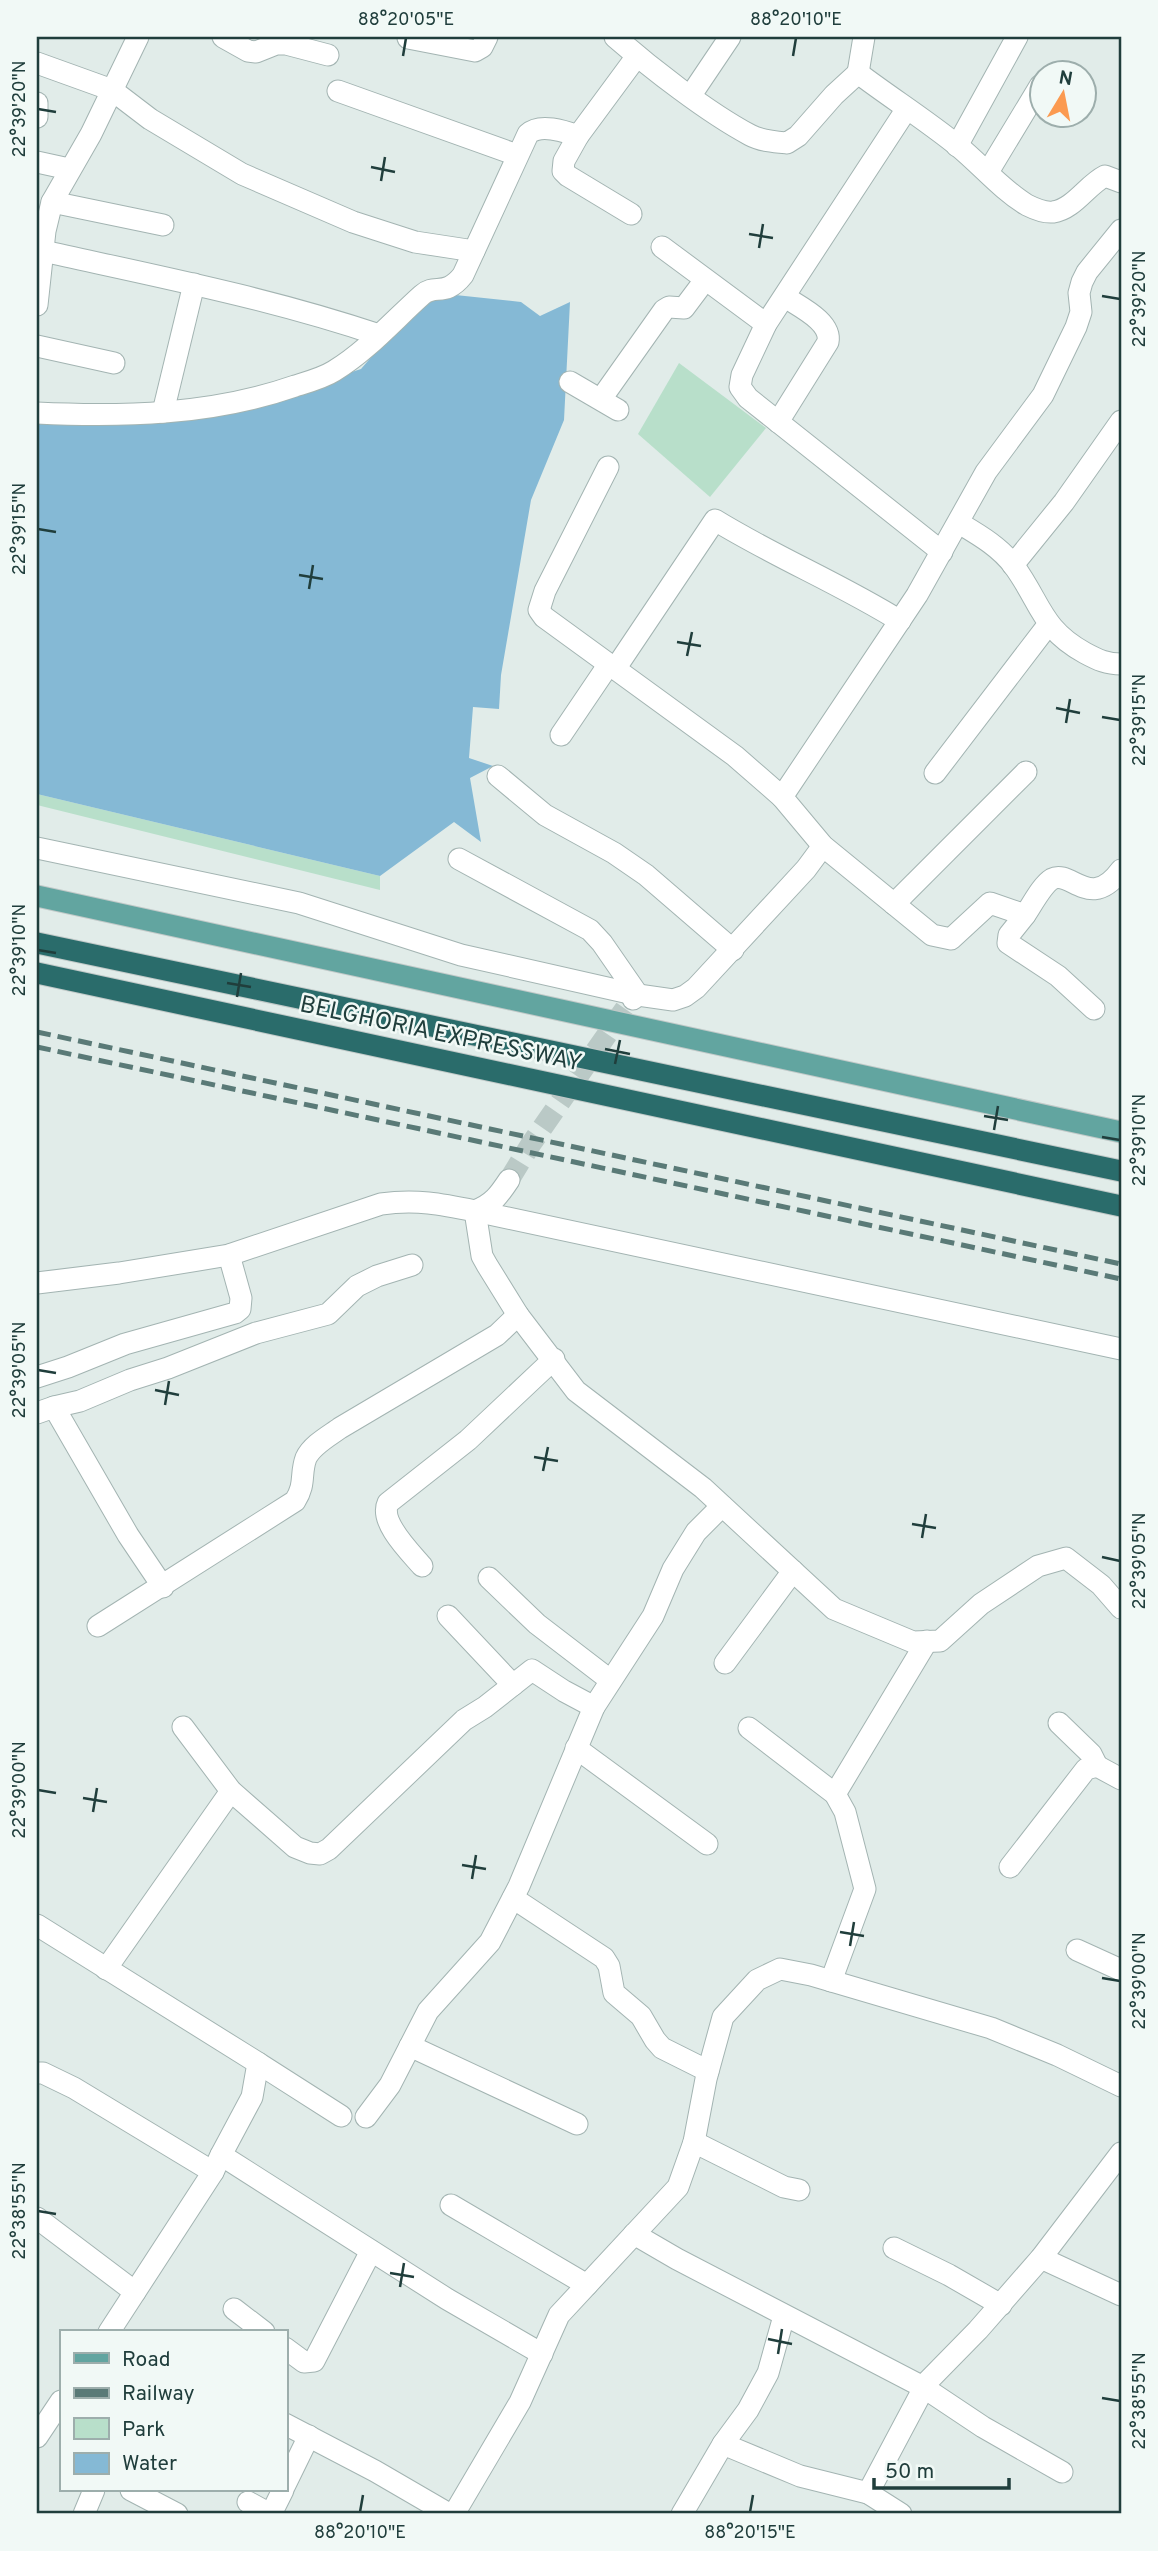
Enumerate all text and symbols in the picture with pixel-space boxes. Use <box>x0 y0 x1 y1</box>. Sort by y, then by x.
text: 88°20'05"E <box>358 9 454 32</box>
text: 88°20'10"E <box>750 9 842 32</box>
text: 22°39'20"N <box>9 60 32 158</box>
north arrow <box>1028 60 1098 130</box>
text: N <box>1057 66 1074 92</box>
text: 22°39'20"N <box>1129 250 1152 348</box>
text: 22°39'15"N <box>9 483 32 575</box>
text: 22°39'15"N <box>1129 674 1152 766</box>
text: 22°39'10"N <box>9 904 32 996</box>
street label: BELGHORIA EXPRESSWAY <box>297 990 584 1080</box>
text: 22°39'10"N <box>1129 1094 1152 1186</box>
text: 22°39'05"N <box>9 1321 32 1419</box>
text: 22°39'05"N <box>1129 1512 1152 1610</box>
text: 22°39'00"N <box>9 1741 32 1839</box>
text: 22°39'00"N <box>1129 1932 1152 2030</box>
text: 22°38'55"N <box>9 2162 32 2260</box>
legend <box>60 2330 287 2492</box>
text: Road <box>122 2347 171 2374</box>
text: 22°38'55"N <box>1129 2352 1152 2450</box>
text: Railway <box>122 2381 195 2408</box>
text: Park <box>122 2417 165 2444</box>
scale bar <box>874 2446 1009 2490</box>
text: Water <box>122 2451 177 2478</box>
text: 50 m <box>885 2459 934 2486</box>
text: 88°20'10"E <box>314 2522 406 2545</box>
text: 88°20'15"E <box>704 2522 796 2545</box>

